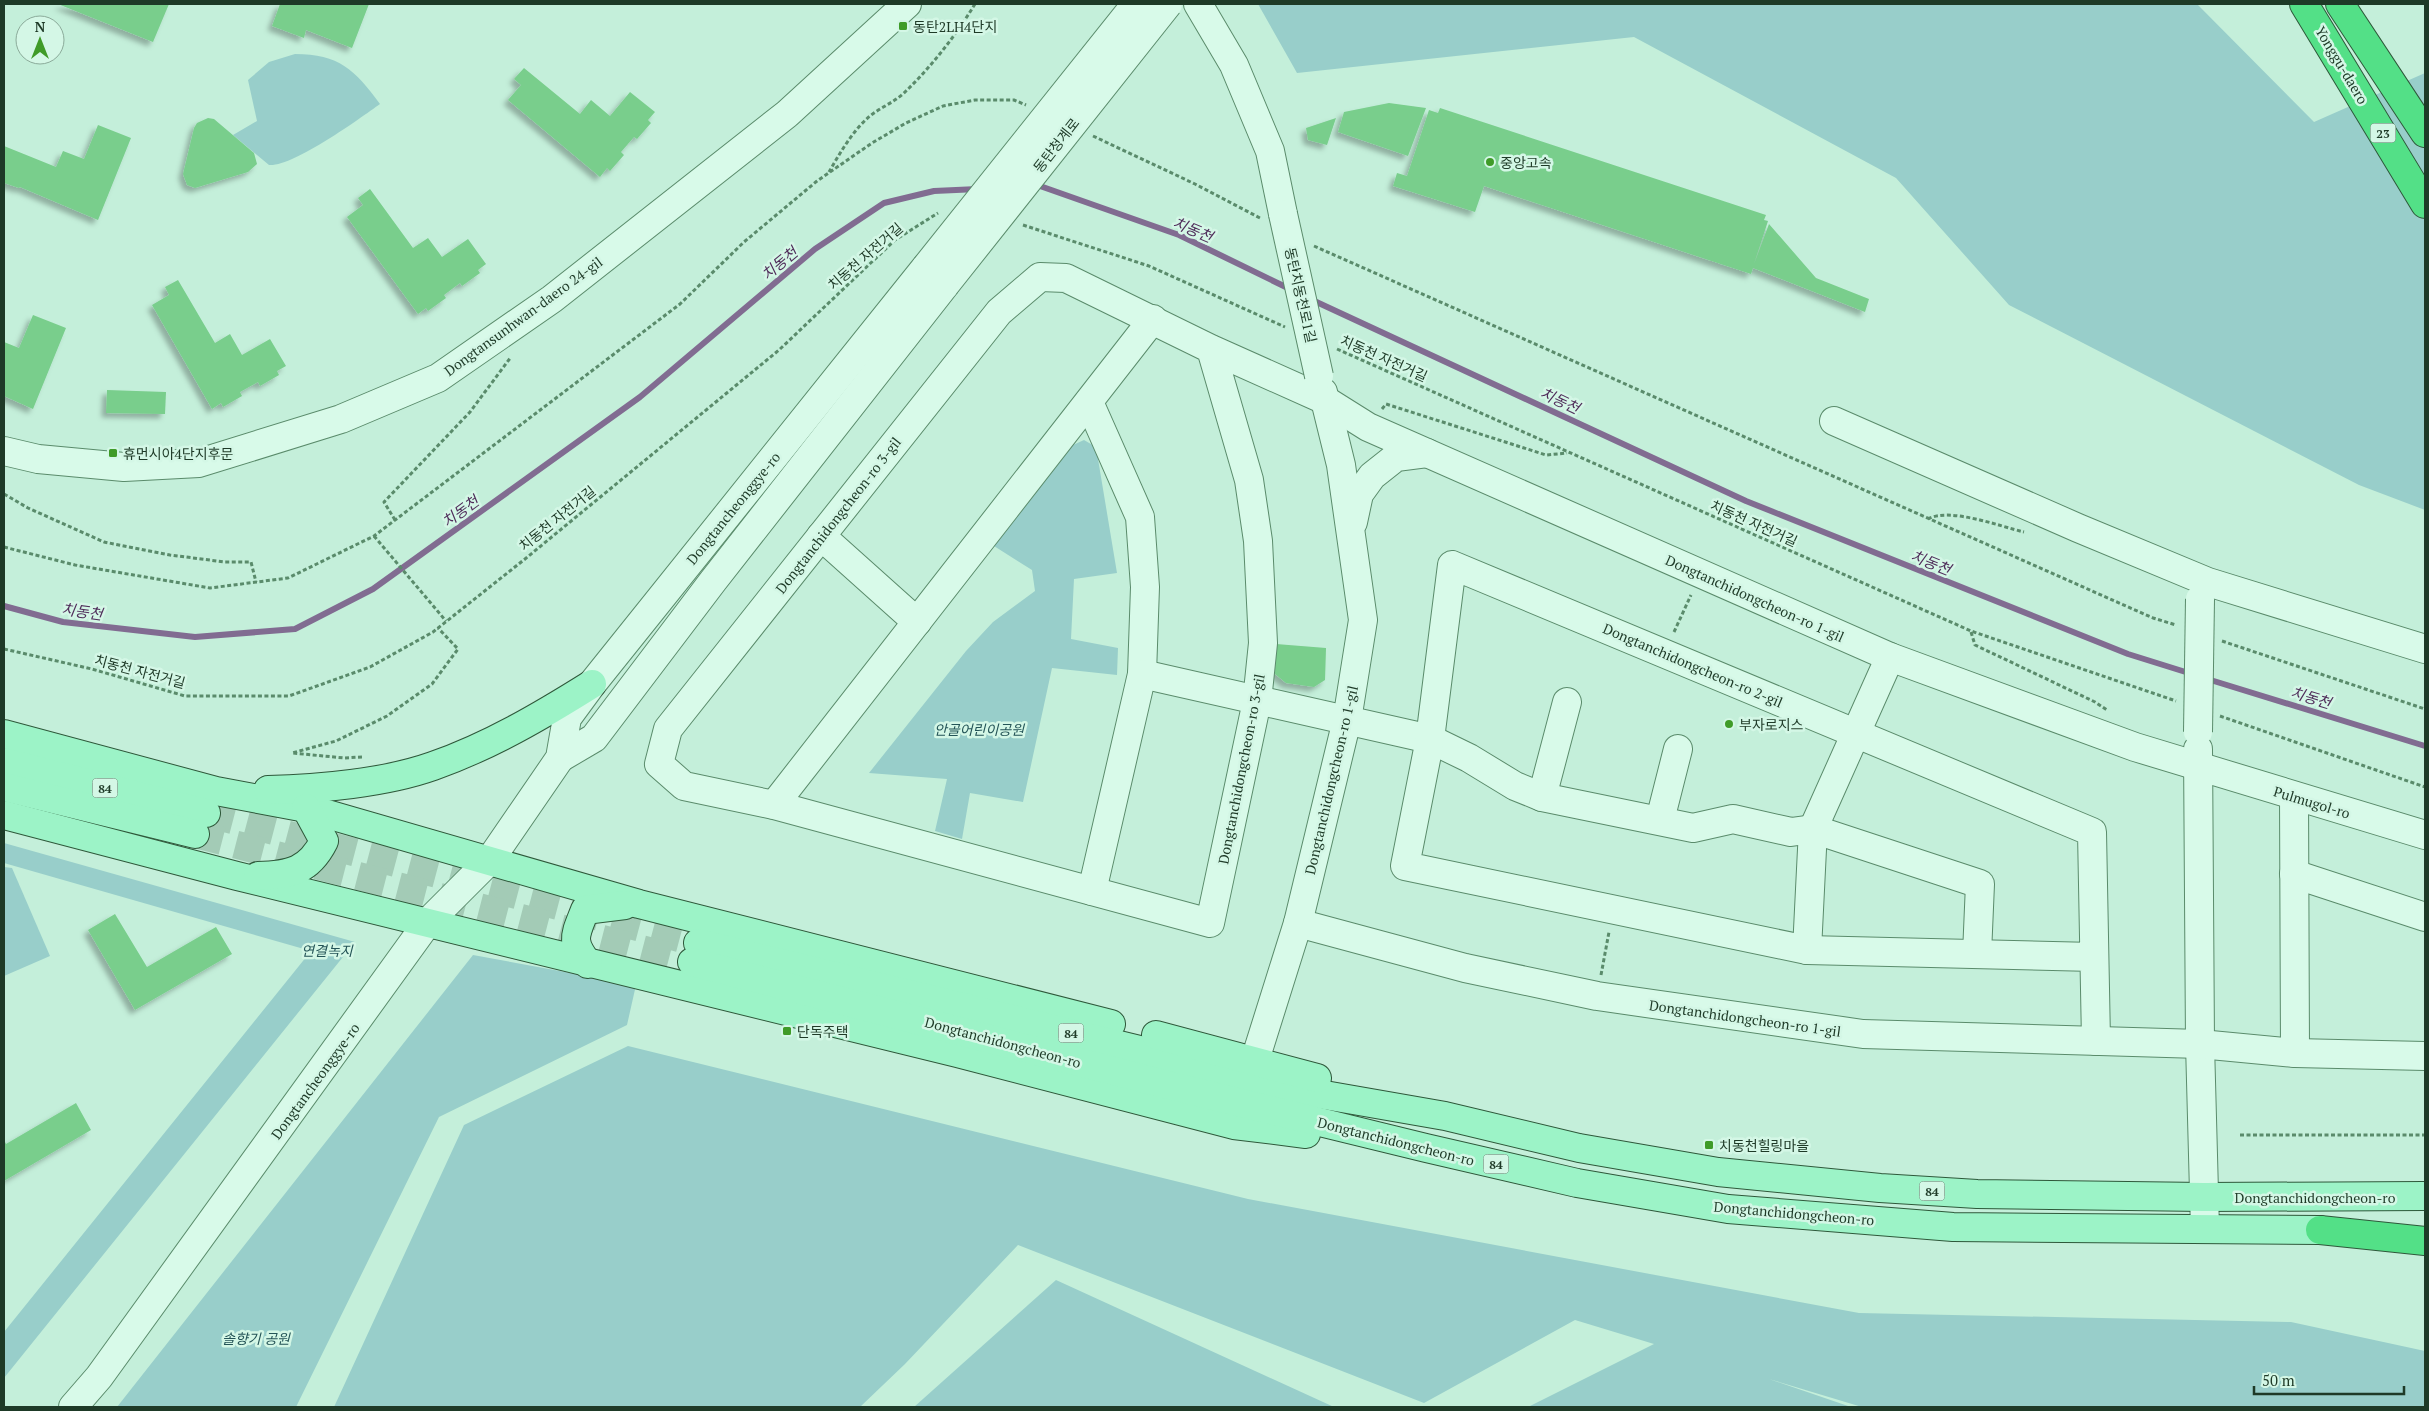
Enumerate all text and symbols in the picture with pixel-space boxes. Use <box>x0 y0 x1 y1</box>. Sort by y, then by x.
north arrow <box>15 15 65 65</box>
text: N <box>35 17 46 36</box>
place label: 동탄2LH4단지 <box>913 17 997 36</box>
marker: 동탄2LH4단지 <box>897 20 909 32</box>
street label: Yonggu-daero <box>2311 23 2373 108</box>
street label: 동탄청계로 <box>1029 114 1083 176</box>
road number: 23 <box>2370 124 2396 142</box>
place label: 중앙고속 <box>1500 153 1552 172</box>
marker: 중앙고속 <box>1484 156 1496 168</box>
water label: 치동천 <box>1170 212 1218 247</box>
street label: 치동천 자전거길 <box>823 218 907 294</box>
water label: 치동천 <box>757 241 803 284</box>
street label: 동탄치동천로1길 <box>1281 245 1321 345</box>
street label: Dongtansunhwan-daero 24-gil <box>440 252 606 380</box>
street label: 치동천 자전거길 <box>1337 330 1431 386</box>
water label: 치동천 <box>1537 382 1585 419</box>
street label: Dongtanchidongcheon-ro 3-gil <box>771 433 905 597</box>
place label: 휴먼시아4단지후문 <box>123 444 234 463</box>
marker: 휴먼시아4단지후문 <box>107 447 119 459</box>
street label: Dongtancheonggye-ro <box>682 448 784 568</box>
street label: 치동천 자전거길 <box>515 481 599 555</box>
water label: 치동천 <box>437 489 484 531</box>
street label: 치동천 자전거길 <box>1707 495 1801 551</box>
water label: 치동천 <box>1908 545 1956 580</box>
street label: Dongtanchidongcheon-ro 1-gil <box>1663 550 1847 646</box>
water label: 치동천 <box>60 598 106 624</box>
street label: Dongtanchidongcheon-ro 2-gil <box>1600 618 1786 712</box>
street label: 치동천 자전거길 <box>92 650 188 692</box>
street label: Dongtanchidongcheon-ro 3-gil <box>1213 672 1269 866</box>
water label: 치동천 <box>2288 681 2336 713</box>
street label: Dongtanchidongcheon-ro 1-gil <box>1300 684 1362 876</box>
place label: 부자로지스 <box>1739 715 1804 734</box>
marker: 부자로지스 <box>1723 718 1735 730</box>
park label: 안골어린이공원 <box>934 720 1025 739</box>
road number: 84 <box>92 778 118 798</box>
street label: Pulmugol-ro <box>2271 781 2353 823</box>
park label: 연결녹지 <box>301 941 354 960</box>
street label: Dongtanchidongcheon-ro 1-gil <box>1648 995 1842 1041</box>
street label: Dongtanchidongcheon-ro <box>923 1012 1083 1072</box>
street label: Dongtancheonggye-ro <box>266 1019 364 1143</box>
place label: 단독주택 <box>797 1022 849 1041</box>
road number: 84 <box>1058 1024 1084 1042</box>
marker: 단독주택 <box>781 1025 793 1037</box>
street label: Dongtanchidongcheon-ro <box>1316 1112 1477 1170</box>
place label: 치동천힐링마을 <box>1719 1136 1809 1155</box>
marker: 치동천힐링마을 <box>1703 1139 1715 1151</box>
road number: 84 <box>1484 1154 1508 1174</box>
road number: 84 <box>1920 1182 1944 1200</box>
street label: Dongtanchidongcheon-ro <box>2235 1188 2396 1207</box>
street label: Dongtanchidongcheon-ro <box>1713 1197 1875 1230</box>
park label: 솔향기 공원 <box>222 1329 291 1348</box>
scale bar <box>2254 1364 2404 1396</box>
text: 50 m <box>2262 1370 2295 1390</box>

